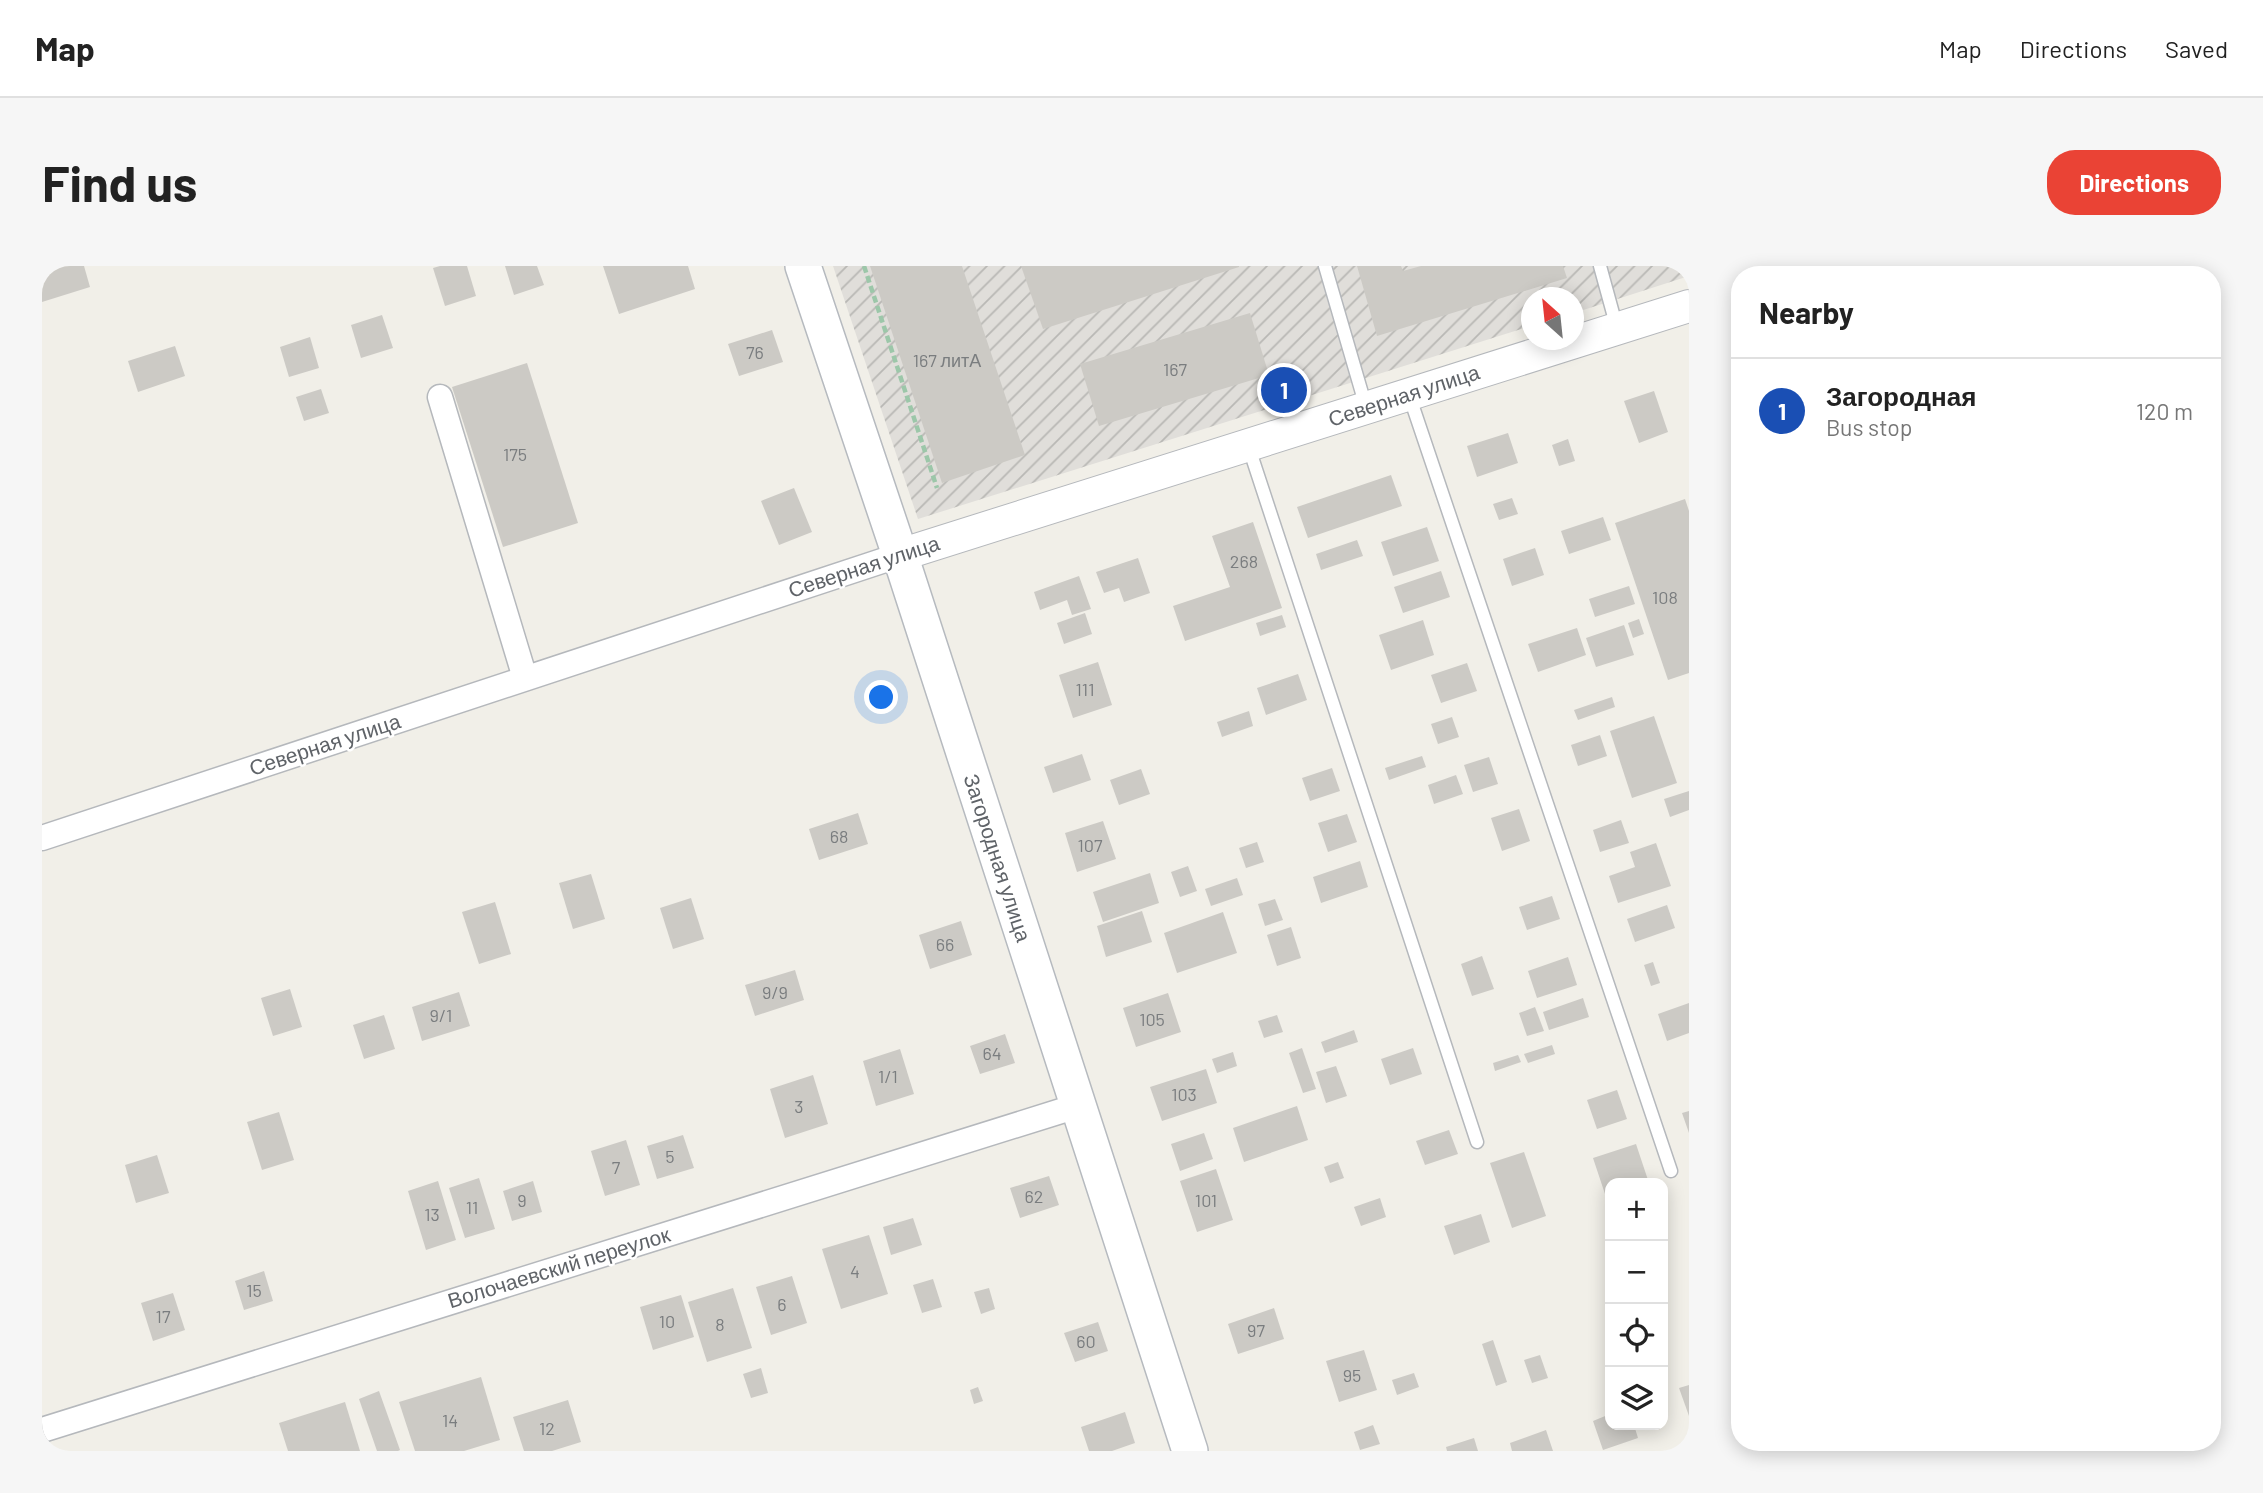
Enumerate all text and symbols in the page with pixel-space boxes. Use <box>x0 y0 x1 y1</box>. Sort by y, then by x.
text: Map <box>35 28 95 68</box>
text: Map <box>1939 34 1982 63</box>
text: Directions <box>2020 34 2127 63</box>
text: Saved <box>2165 34 2228 63</box>
button: Directions <box>2047 150 2221 215</box>
text: Find us <box>42 153 197 212</box>
north arrow <box>1521 287 1584 350</box>
text: Nearby <box>1759 294 1854 330</box>
house number: 76 <box>746 341 764 363</box>
house number: 167 литА <box>913 349 981 371</box>
house number: 167 <box>1163 358 1188 380</box>
street label: Северная улица <box>1325 358 1483 431</box>
pin: 1 <box>1261 364 1307 416</box>
text: Загородная <box>1826 380 1976 411</box>
text: 1 <box>1778 397 1786 425</box>
text: 120 m <box>2136 397 2193 425</box>
text: Bus stop <box>1826 413 1912 441</box>
house number: 175 <box>503 443 527 465</box>
street label: Северная улица <box>785 529 943 602</box>
house number: 268 <box>1230 550 1258 572</box>
house number: 108 <box>1652 586 1678 608</box>
house number: 111 <box>1075 678 1095 700</box>
your location <box>864 680 898 714</box>
street label: Северная улица <box>246 707 404 780</box>
street label: Загородная улица <box>960 770 1037 945</box>
house number: 68 <box>830 825 848 847</box>
house number: 107 <box>1078 834 1103 856</box>
house number: 66 <box>936 933 954 955</box>
house number: 9/9 <box>762 981 788 1003</box>
house number: 9/1 <box>430 1004 452 1026</box>
house number: 105 <box>1139 1008 1165 1030</box>
house number: 64 <box>982 1042 1002 1064</box>
house number: 1/1 <box>878 1065 898 1087</box>
house number: 103 <box>1171 1083 1197 1105</box>
house number: 3 <box>794 1095 804 1117</box>
house number: 5 <box>665 1145 675 1167</box>
house number: 7 <box>612 1156 621 1178</box>
map controls <box>1605 1178 1668 1430</box>
button: + <box>1605 1178 1668 1241</box>
house number: 62 <box>1025 1185 1043 1207</box>
house number: 9 <box>517 1189 527 1211</box>
house number: 101 <box>1195 1189 1217 1211</box>
house number: 11 <box>466 1196 478 1218</box>
house number: 13 <box>424 1203 440 1225</box>
street label: Волочаевский переулок <box>444 1221 673 1312</box>
button: − <box>1605 1241 1668 1304</box>
house number: 4 <box>850 1260 860 1282</box>
house number: 15 <box>246 1279 262 1301</box>
house number: 6 <box>777 1293 787 1315</box>
button: locate <box>1605 1304 1668 1367</box>
house number: 17 <box>156 1305 171 1327</box>
house number: 10 <box>659 1310 675 1332</box>
house number: 8 <box>715 1313 725 1335</box>
house number: 97 <box>1247 1319 1265 1341</box>
house number: 60 <box>1076 1330 1096 1352</box>
house number: 95 <box>1343 1364 1361 1386</box>
button: layers <box>1605 1367 1668 1430</box>
house number: 14 <box>442 1409 458 1431</box>
house number: 12 <box>539 1417 555 1439</box>

